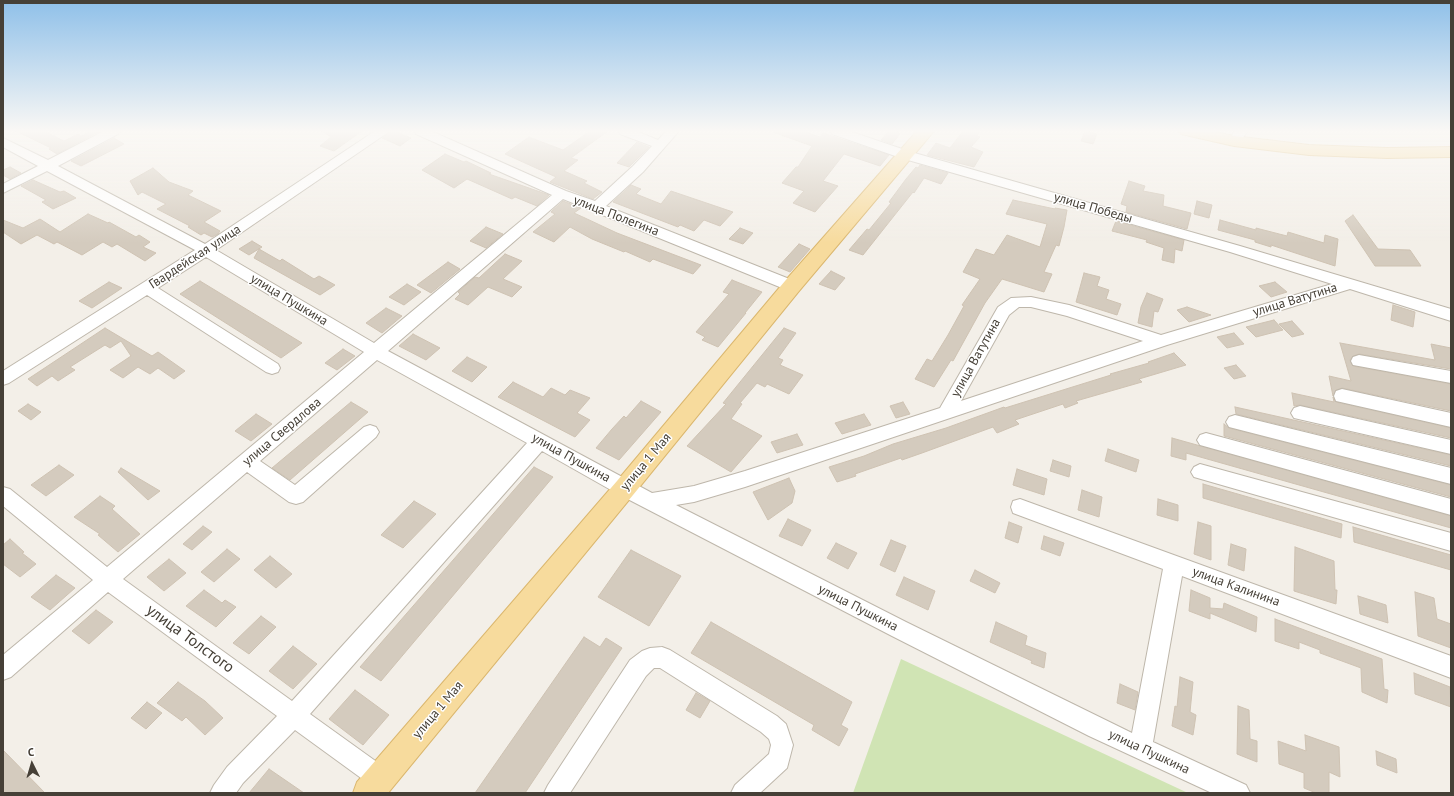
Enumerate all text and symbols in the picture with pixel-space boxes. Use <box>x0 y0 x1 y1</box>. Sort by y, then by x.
street label: улица Победы <box>1052 189 1134 227</box>
street label: улица Полегина <box>571 192 661 240</box>
street label: Гвардейская улица <box>146 222 244 292</box>
street label: улица Пушкина <box>247 271 331 329</box>
street label: улица Ватутина <box>1251 280 1339 320</box>
street label: улица Ватутина <box>948 316 1004 400</box>
street label: улица Свердлова <box>239 395 325 469</box>
street label: улица Пушкина <box>529 430 613 486</box>
street label: улица 1 Мая <box>618 430 674 494</box>
street label: улица Калинина <box>1190 564 1282 610</box>
street label: улица Пушкина <box>815 581 901 635</box>
street label: улица Толстого <box>142 601 238 677</box>
street label: улица 1 Мая <box>410 678 466 742</box>
street label: улица Пушкина <box>1106 726 1192 778</box>
north arrow <box>12 744 52 784</box>
text: С <box>27 745 35 759</box>

